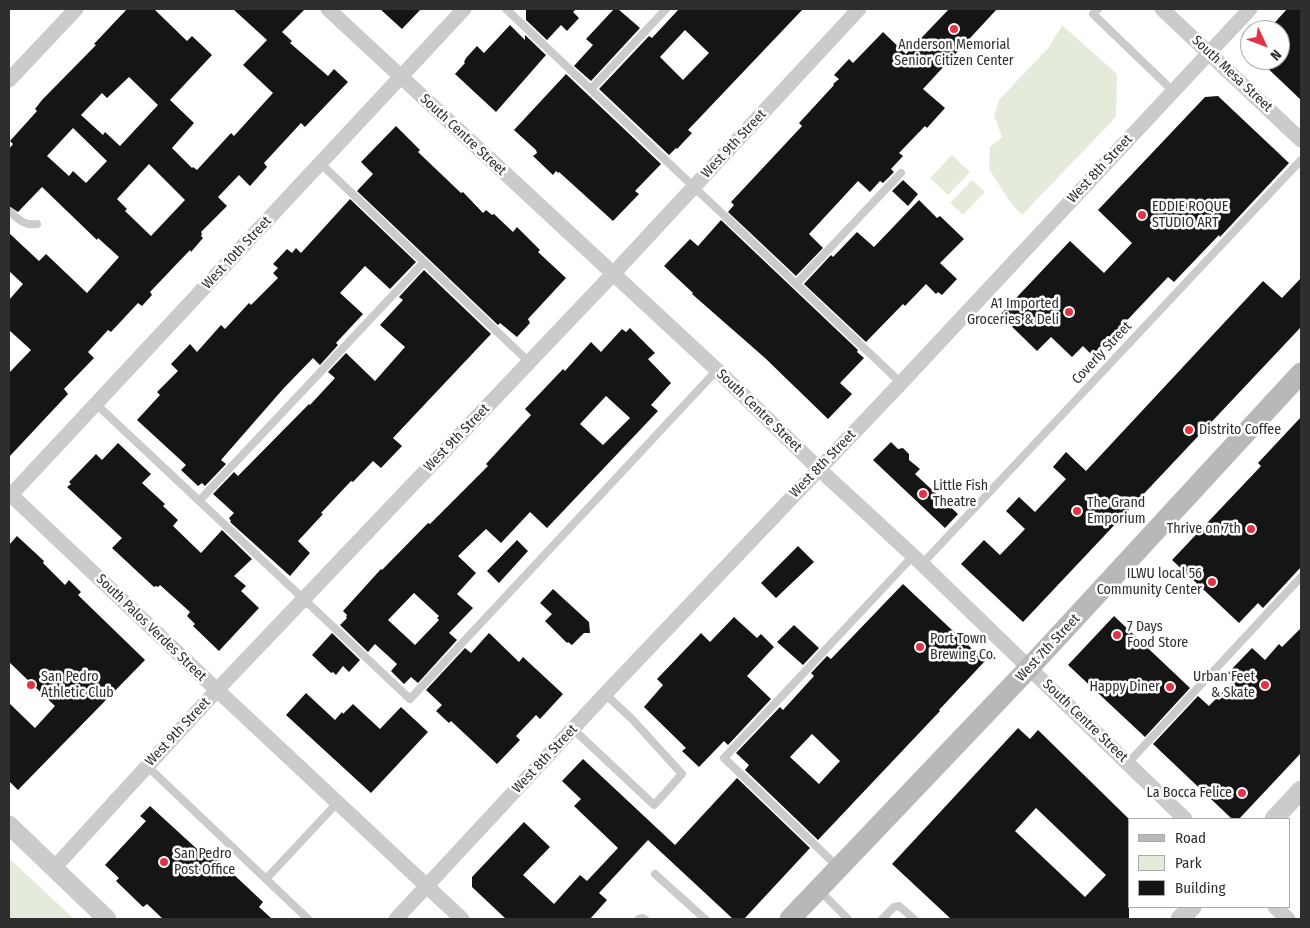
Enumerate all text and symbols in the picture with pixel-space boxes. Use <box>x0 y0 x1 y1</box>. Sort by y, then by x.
north arrow <box>1240 20 1290 70</box>
marker: Anderson Memorial Senior Citizen Center <box>948 23 960 35</box>
street label: South Mesa Street <box>1188 32 1276 116</box>
place label: Anderson Memorial Senior Citizen Center <box>894 37 1014 70</box>
text: N <box>1267 46 1285 64</box>
street label: South Centre Street <box>416 91 510 179</box>
street label: West 9th Street <box>698 106 770 182</box>
street label: West 8th Street <box>1064 131 1136 207</box>
place label: EDDIE ROQUE STUDIO ART <box>1152 199 1228 232</box>
marker: EDDIE ROQUE STUDIO ART <box>1136 209 1148 221</box>
street label: West 10th Street <box>199 213 275 293</box>
place label: A1 Imported Groceries & Deli <box>967 296 1059 328</box>
marker: A1 Imported Groceries & Deli <box>1063 306 1075 318</box>
street label: Coverly Street <box>1069 318 1135 388</box>
street label: South Centre Street <box>713 366 805 456</box>
street label: West 9th Street <box>421 401 493 475</box>
place label: Distrito Coffee <box>1199 422 1281 438</box>
marker: Distrito Coffee <box>1183 424 1195 436</box>
street label: West 8th Street <box>786 427 860 501</box>
place label: Little Fish Theatre <box>933 478 988 511</box>
marker: Little Fish Theatre <box>917 488 929 500</box>
place label: The Grand Emporium <box>1087 495 1146 528</box>
marker: The Grand Emporium <box>1071 505 1083 517</box>
place label: Thrive on 7th <box>1167 521 1241 537</box>
marker: Thrive on 7th <box>1245 523 1257 535</box>
place label: ILWU local 56 Community Center <box>1097 566 1202 598</box>
street label: South Palos Verdes Street <box>92 571 210 685</box>
marker: ILWU local 56 Community Center <box>1206 576 1218 588</box>
street label: West 7th Street <box>1012 611 1084 685</box>
place label: 7 Days Food Store <box>1127 619 1188 652</box>
marker: 7 Days Food Store <box>1111 629 1123 641</box>
place label: Port Town Brewing Co. <box>930 631 996 664</box>
marker: Port Town Brewing Co. <box>914 641 926 653</box>
place label: San Pedro Athletic Club <box>41 669 114 702</box>
place label: Urban Feet & Skate <box>1193 669 1255 702</box>
street label: South Centre Street <box>1039 676 1131 766</box>
marker: San Pedro Athletic Club <box>25 679 37 691</box>
place label: Happy Diner <box>1089 679 1160 695</box>
marker: Urban Feet & Skate <box>1259 679 1271 691</box>
marker: Happy Diner <box>1164 681 1176 693</box>
street label: West 9th Street <box>142 694 214 770</box>
street label: West 8th Street <box>509 721 581 797</box>
place label: La Bocca Felice <box>1147 785 1232 801</box>
marker: La Bocca Felice <box>1236 787 1248 799</box>
legend <box>1128 818 1290 908</box>
text: Road <box>1175 829 1206 847</box>
place label: San Pedro Post Office <box>174 846 235 879</box>
text: Park <box>1175 854 1202 872</box>
marker: San Pedro Post Office <box>158 856 170 868</box>
text: Building <box>1175 879 1226 897</box>

